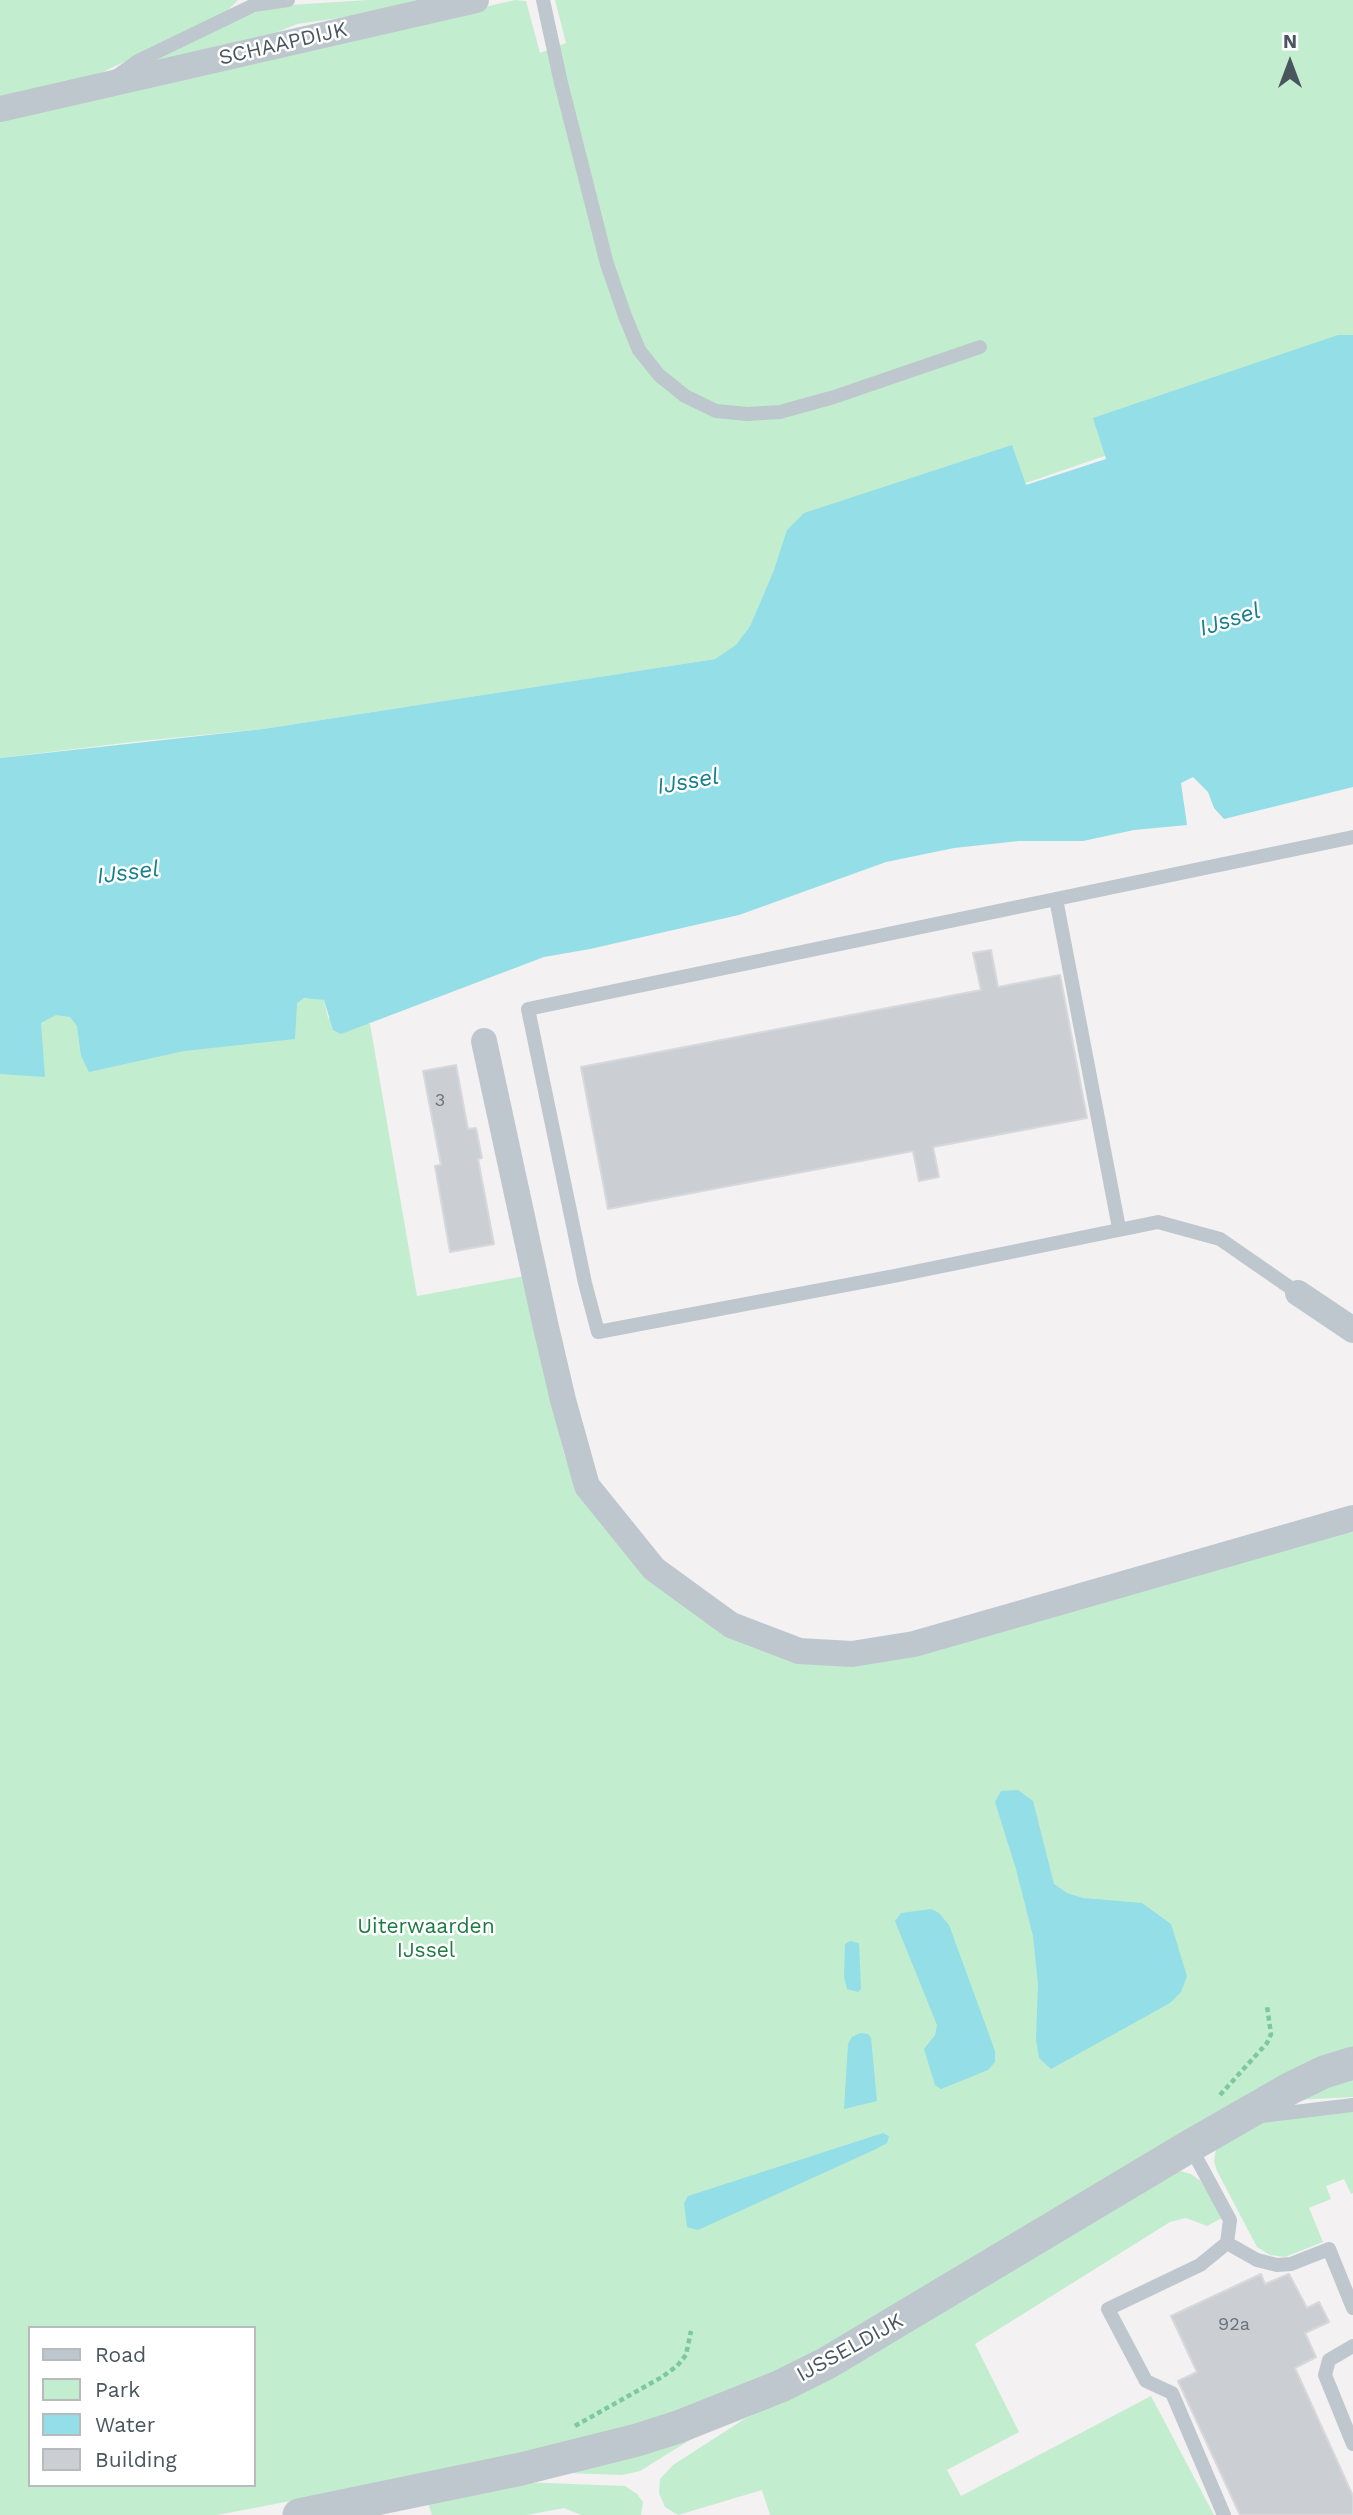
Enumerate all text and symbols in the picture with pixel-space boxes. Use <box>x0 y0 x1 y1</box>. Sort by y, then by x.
street label: SCHAAPDIJK <box>216 17 350 71</box>
north arrow <box>1255 28 1325 98</box>
text: N <box>1283 30 1297 53</box>
water label: IJssel <box>1196 597 1264 643</box>
water label: IJssel <box>655 763 721 801</box>
water label: IJssel <box>95 855 161 891</box>
house number: 3 <box>435 1090 445 1112</box>
park label: Uiterwaarden IJssel <box>357 1914 495 1964</box>
street label: IJSSELDIJK <box>792 2308 908 2388</box>
house number: 92a <box>1218 2314 1250 2336</box>
legend <box>28 2326 256 2487</box>
text: Road <box>95 2342 146 2367</box>
text: Park <box>95 2377 140 2402</box>
text: Water <box>95 2412 155 2437</box>
text: Building <box>95 2447 177 2472</box>

